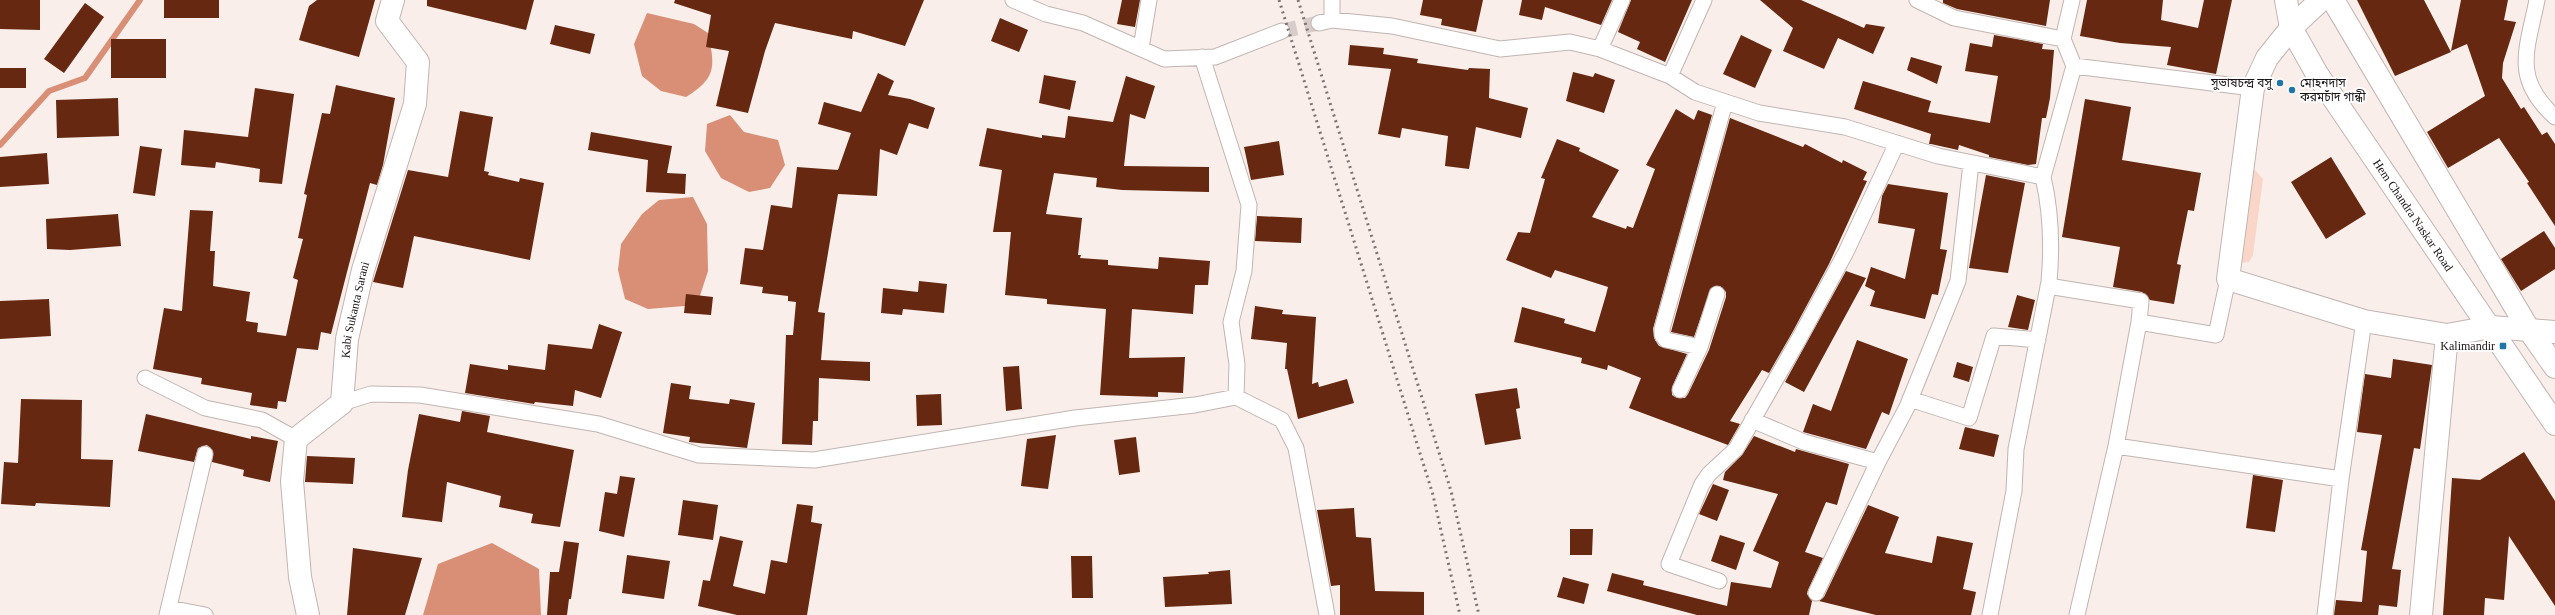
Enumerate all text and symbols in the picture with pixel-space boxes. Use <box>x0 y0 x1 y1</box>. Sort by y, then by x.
place label: সুভাষচন্দ্র বসু <box>2210 76 2274 91</box>
place label: মোহনদাস করমচাঁদ গান্ধী <box>2299 76 2366 104</box>
marker: সুভাষচন্দ্র বসু <box>2275 78 2285 88</box>
marker: মোহনদাস করমচাঁদ গান্ধী <box>2287 85 2297 95</box>
street label: Hem Chandra Naskar Road <box>2370 157 2456 274</box>
street label: Kabi Sukanta Sarani <box>339 259 372 359</box>
place label: Kalimandir <box>2440 339 2495 353</box>
marker: Kalimandir <box>2498 341 2508 351</box>

